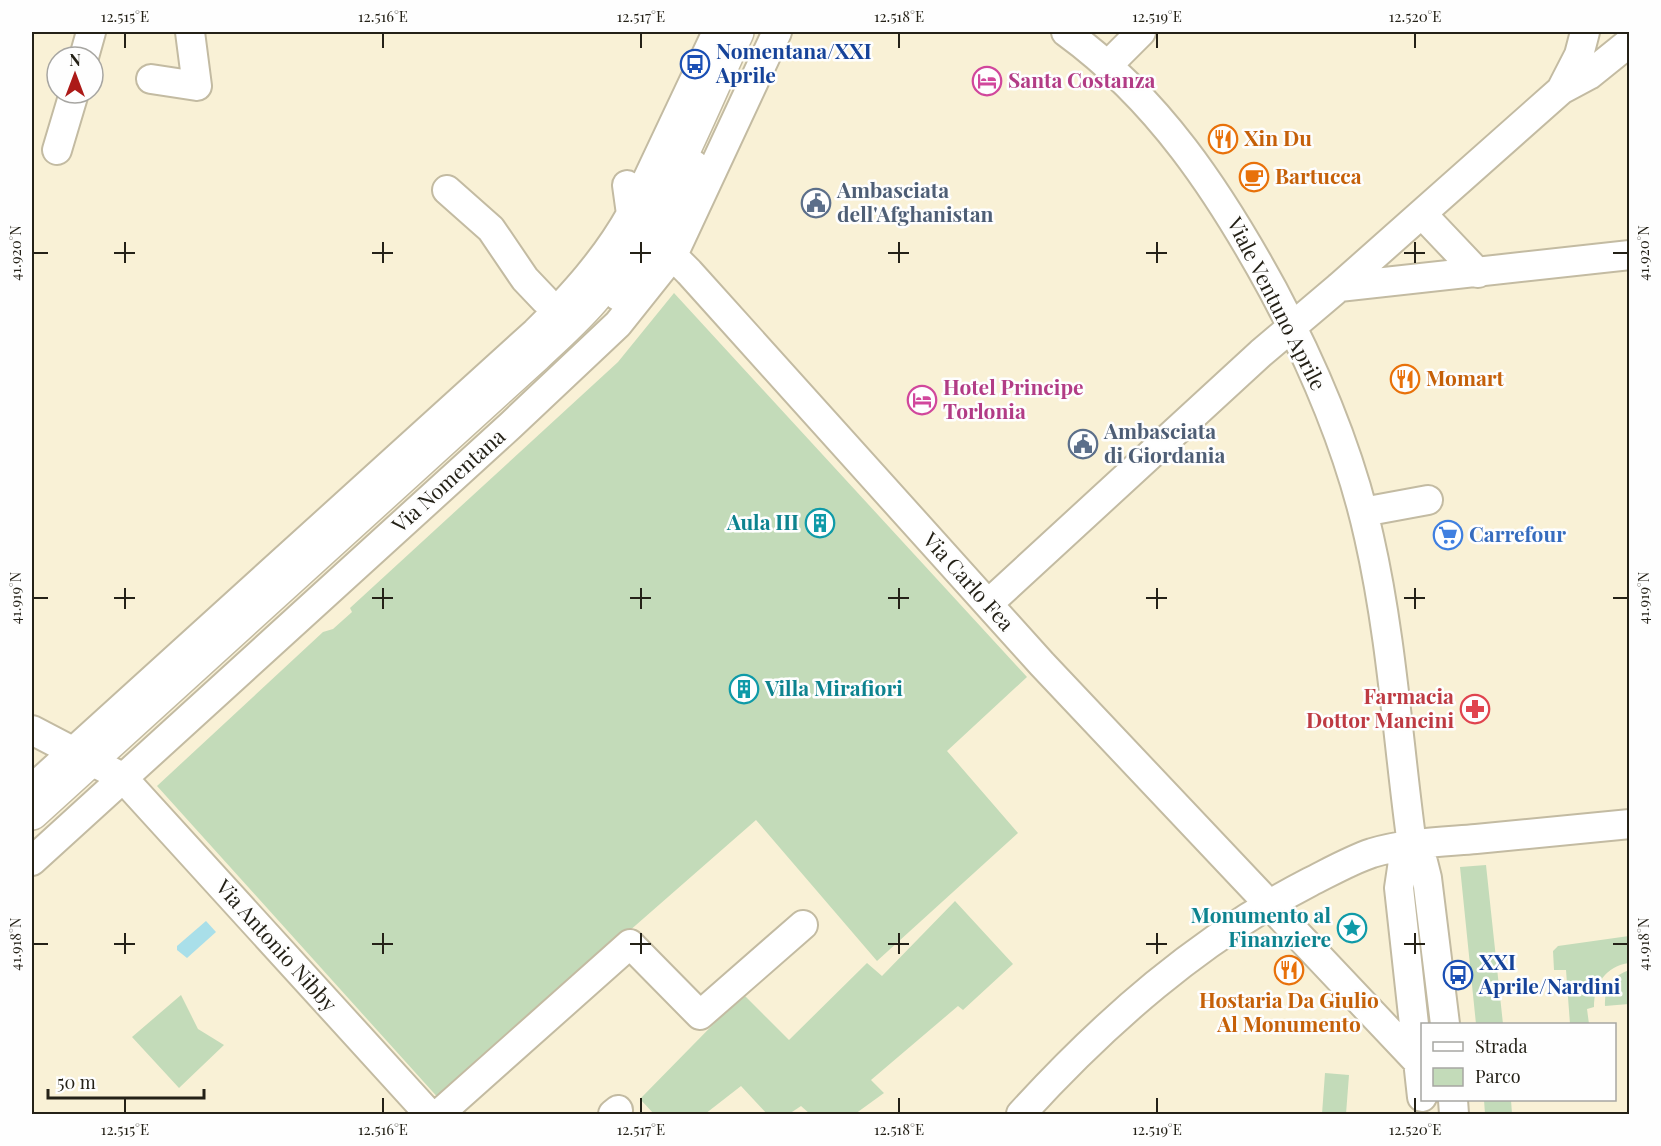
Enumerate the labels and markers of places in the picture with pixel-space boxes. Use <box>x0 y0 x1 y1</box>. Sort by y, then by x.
place label: Nomentana/XXI Aprile <box>715 36 872 88</box>
bus stop icon: Nomentana/XXI Aprile <box>679 48 711 80</box>
hotel icon: Santa Costanza <box>971 65 1003 97</box>
place label: Santa Costanza <box>1008 65 1156 93</box>
restaurant icon: Xin Du <box>1207 123 1239 155</box>
place label: Xin Du <box>1244 123 1312 151</box>
cafe icon: Bartucca <box>1238 161 1270 193</box>
place label: Bartucca <box>1275 161 1362 189</box>
place label: Ambasciata dell'Afghanistan <box>836 175 994 227</box>
public building icon: Ambasciata dell'Afghanistan <box>800 187 832 219</box>
restaurant icon: Momart <box>1389 363 1421 395</box>
place label: Momart <box>1426 363 1505 391</box>
place label: Hotel Principe Torlonia <box>943 372 1084 424</box>
hotel icon: Hotel Principe Torlonia <box>906 384 938 416</box>
place label: Ambasciata di Giordania <box>1103 416 1225 468</box>
public building icon: Ambasciata di Giordania <box>1067 428 1099 460</box>
place label: Aula III <box>726 507 799 535</box>
building icon: Aula III <box>804 507 836 539</box>
supermarket icon: Carrefour <box>1432 519 1464 551</box>
place label: Carrefour <box>1469 519 1566 547</box>
building icon: Villa Mirafiori <box>728 673 760 705</box>
place label: Villa Mirafiori <box>764 673 903 701</box>
place label: Farmacia Dottor Mancini <box>1306 681 1454 733</box>
pharmacy icon: Farmacia Dottor Mancini <box>1459 693 1491 725</box>
place label: Monumento al Finanziere <box>1191 900 1331 952</box>
place icon: Monumento al Finanziere <box>1336 912 1368 944</box>
place label: XXI Aprile/Nardini <box>1478 947 1621 999</box>
restaurant icon: Hostaria Da Giulio Al Monumento <box>1273 954 1305 986</box>
bus stop icon: XXI Aprile/Nardini <box>1442 959 1474 991</box>
place label: Hostaria Da Giulio Al Monumento <box>1199 985 1379 1037</box>

